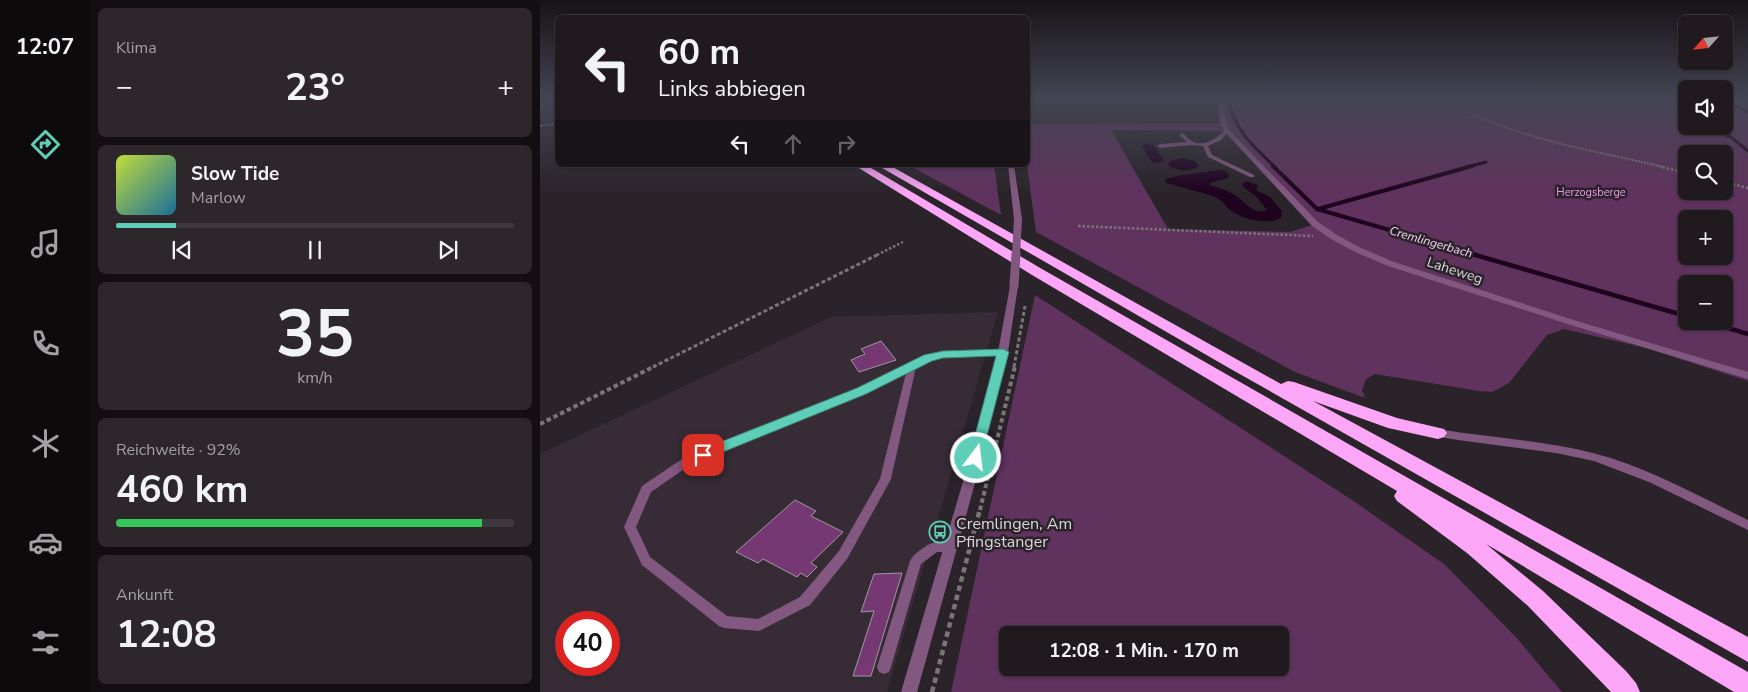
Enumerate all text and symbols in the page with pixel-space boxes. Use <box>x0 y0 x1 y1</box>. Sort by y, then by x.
north arrow <box>1678 15 1732 70</box>
map controls <box>1678 15 1733 330</box>
text: 60 m <box>658 29 740 76</box>
text: 12:07 <box>16 32 74 62</box>
icon: left <box>575 35 640 100</box>
text: Klima <box>116 37 157 59</box>
text: 23° <box>285 62 345 113</box>
text: − <box>116 68 133 106</box>
text: + <box>497 68 514 106</box>
text: Links abbiegen <box>658 74 806 104</box>
button: sound <box>1678 80 1733 135</box>
icon: directions <box>28 127 63 162</box>
icon: left <box>726 130 754 158</box>
icon: ahead <box>779 130 807 158</box>
icon: right <box>832 130 860 158</box>
button: search <box>1678 145 1733 200</box>
text: Slow Tide <box>191 161 279 187</box>
park label: Herzogsberge <box>1556 185 1626 200</box>
text: Marlow <box>191 187 246 209</box>
button: + <box>1678 210 1733 265</box>
water label: Cremlingerbach <box>1388 223 1474 262</box>
icon: music <box>28 226 63 261</box>
icon: previous <box>168 236 196 264</box>
icon: pause <box>301 236 329 264</box>
icon: next <box>434 236 462 264</box>
street label: Laheweg <box>1424 253 1485 288</box>
button: − <box>1678 275 1733 330</box>
text: 35 <box>276 290 354 379</box>
icon: phone <box>28 326 63 361</box>
text: km/h <box>297 367 333 389</box>
icon: climate <box>28 426 63 461</box>
position arrow <box>949 431 1001 483</box>
pin <box>682 434 724 476</box>
text: Reichweite · 92% <box>116 439 241 461</box>
icon: arrive <box>689 441 717 469</box>
text: 460 km <box>116 464 248 515</box>
place label: Cremlingen, Am Pfingstanger <box>956 513 1072 553</box>
bus stop icon: Cremlingen, Am Pfingstanger <box>928 520 952 544</box>
icon: car <box>28 525 63 560</box>
text: Ankunft <box>116 584 173 606</box>
text: 12:08 <box>116 609 217 660</box>
speed limit sign: 40 <box>555 611 620 676</box>
icon: filters <box>28 625 63 660</box>
text: 12:08 · 1 Min. · 170 m <box>1049 638 1239 664</box>

